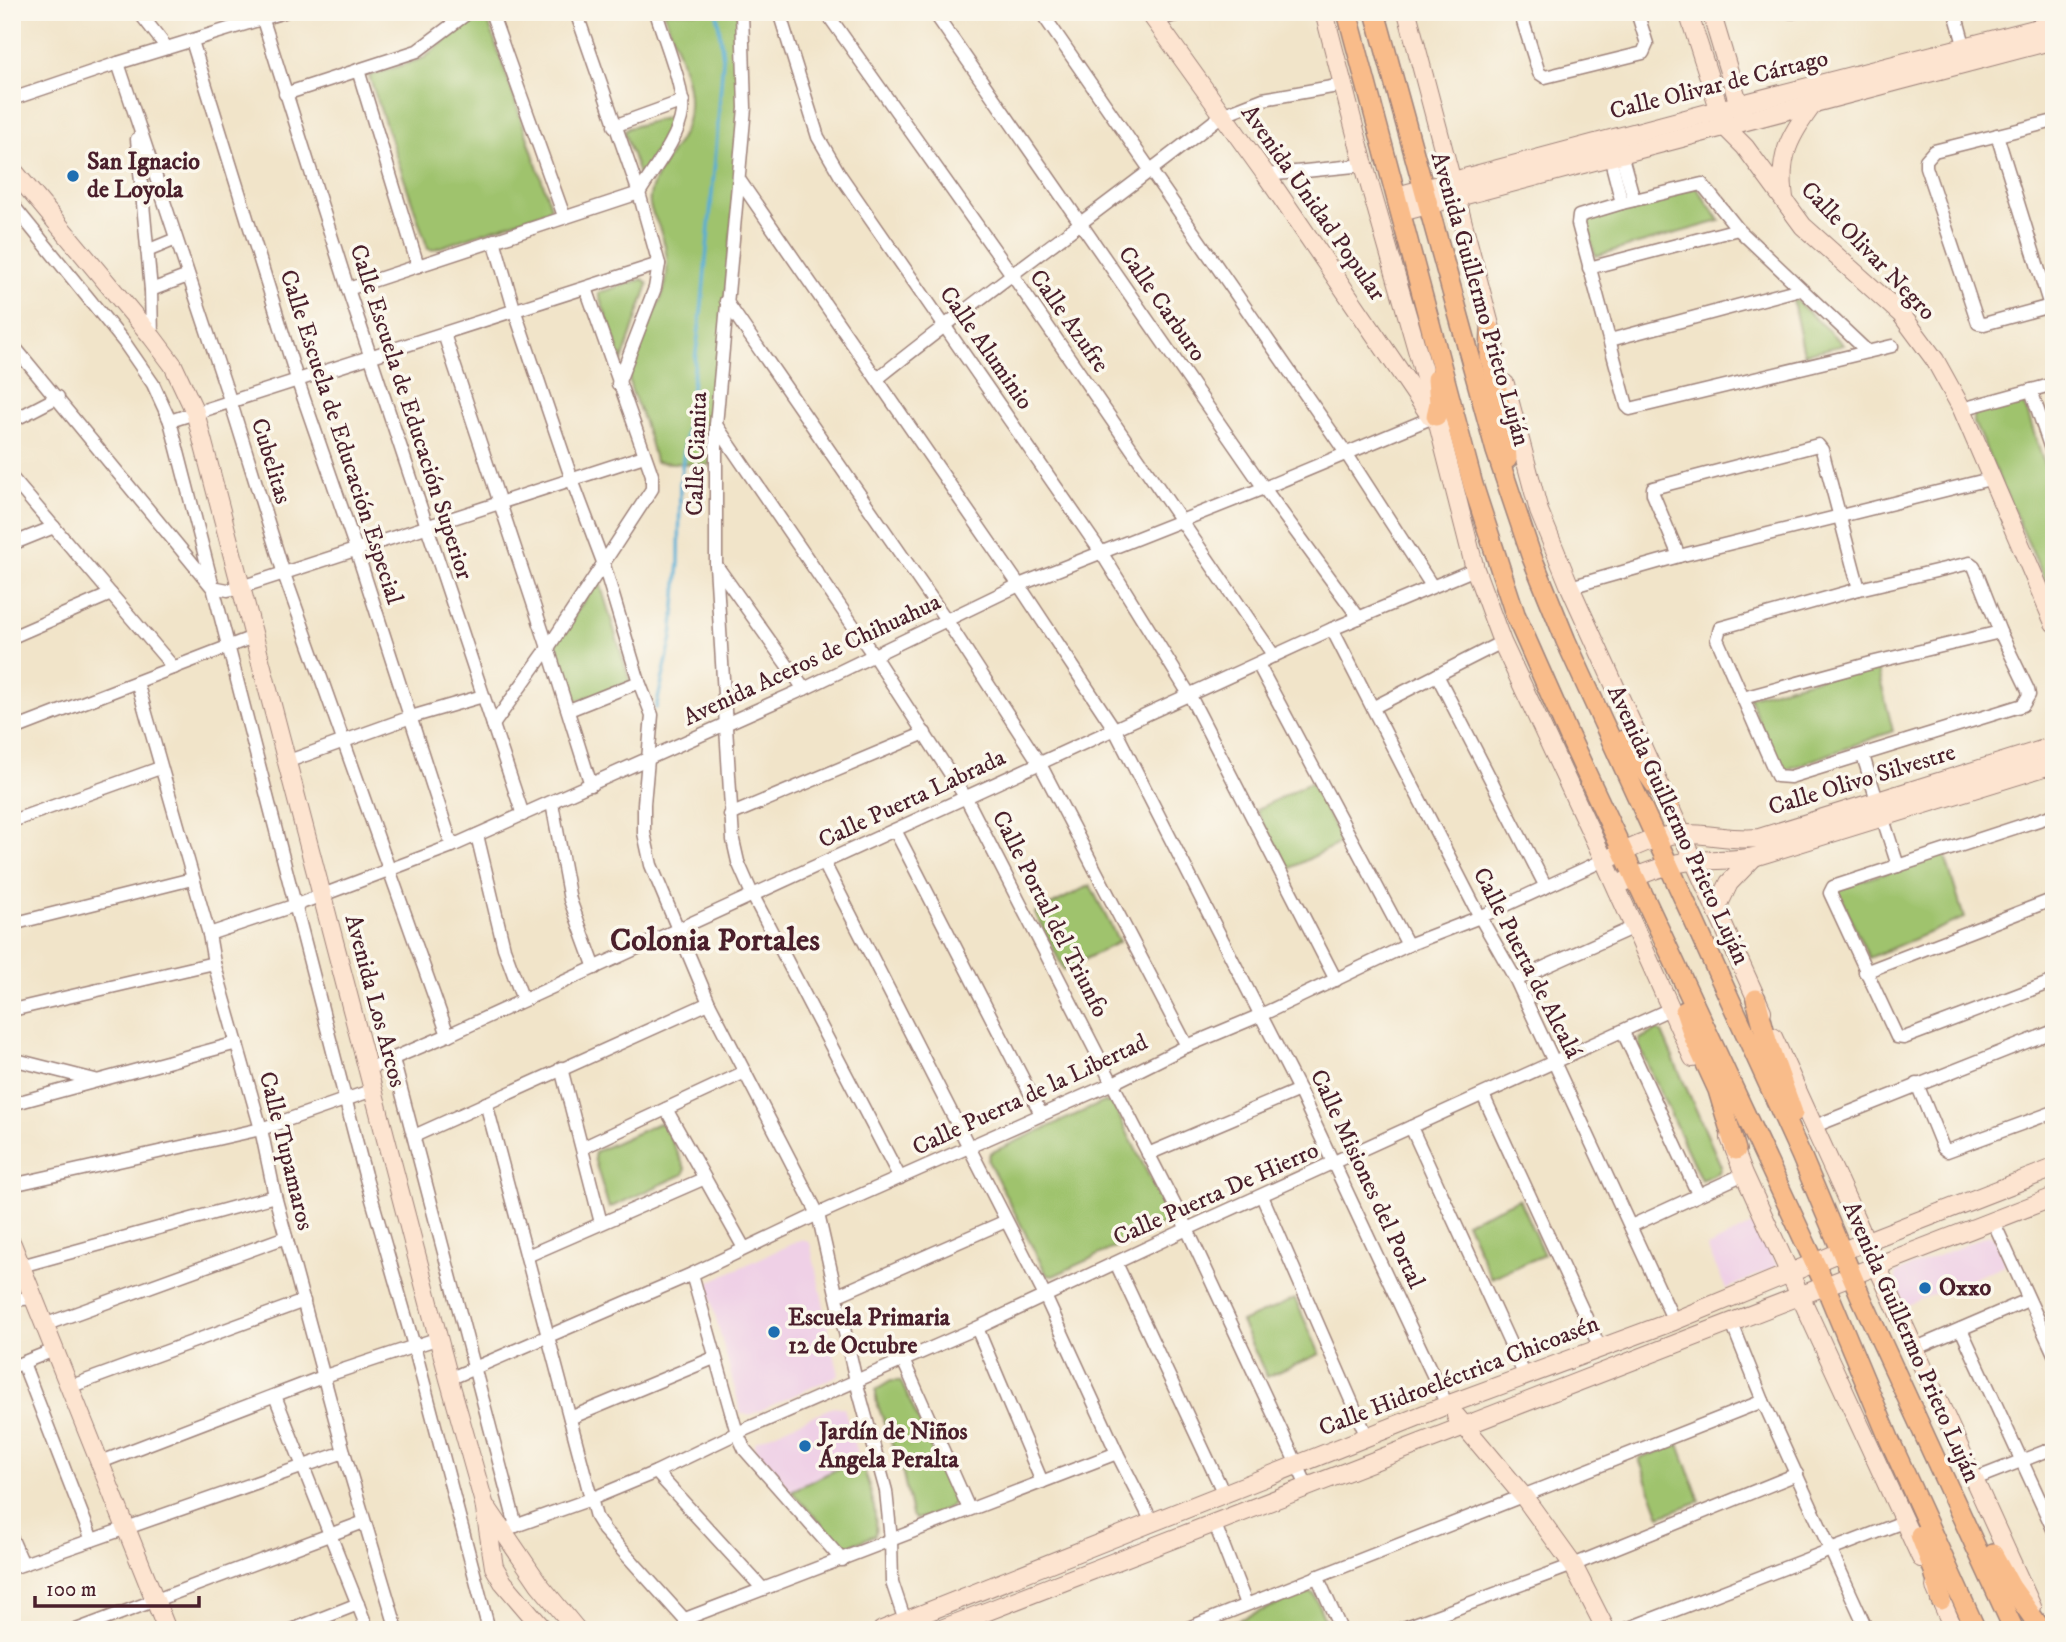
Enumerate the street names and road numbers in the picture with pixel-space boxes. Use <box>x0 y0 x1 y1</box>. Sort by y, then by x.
street label: Calle Olivar de Cártago <box>1607 43 1831 127</box>
street label: Avenida Unidad Popular <box>1234 99 1392 307</box>
street label: Avenida Guillermo Prieto Luján <box>1424 148 1537 450</box>
street label: Calle Olivar Negro <box>1794 175 1942 327</box>
street label: Calle Carburo <box>1111 240 1213 368</box>
street label: Calle Escuela de Educación Superior <box>343 241 479 584</box>
street label: Calle Azufre <box>1022 264 1116 379</box>
street label: Calle Escuela de Educación Especial <box>273 266 410 609</box>
street label: Calle Aluminio <box>932 280 1040 416</box>
street label: Calle Cianita <box>680 391 714 517</box>
street label: Cubelitas <box>244 415 298 507</box>
street label: Avenida Aceros de Chihuahua <box>678 587 946 733</box>
street label: Avenida Guillermo Prieto Luján <box>1600 681 1756 970</box>
street label: Calle Olivo Silvestre <box>1765 737 1959 823</box>
street label: Calle Puerta Labrada <box>814 742 1011 855</box>
street label: Calle Portal del Triunfo <box>985 806 1115 1022</box>
street label: Calle Puerta de Alcalá <box>1466 862 1588 1064</box>
street label: Avenida Los Arcos <box>338 911 412 1091</box>
street label: Calle Puerta de la Libertad <box>908 1027 1152 1163</box>
street label: Calle Misiones del Portal <box>1303 1065 1431 1294</box>
street label: Calle Tupamaros <box>252 1068 320 1234</box>
street label: Calle Puerta De Hierro <box>1109 1135 1323 1253</box>
street label: Avenida Guillermo Prieto Luján <box>1835 1197 1987 1488</box>
street label: Calle Hidroeléctrica Chicoasén <box>1315 1308 1604 1443</box>

